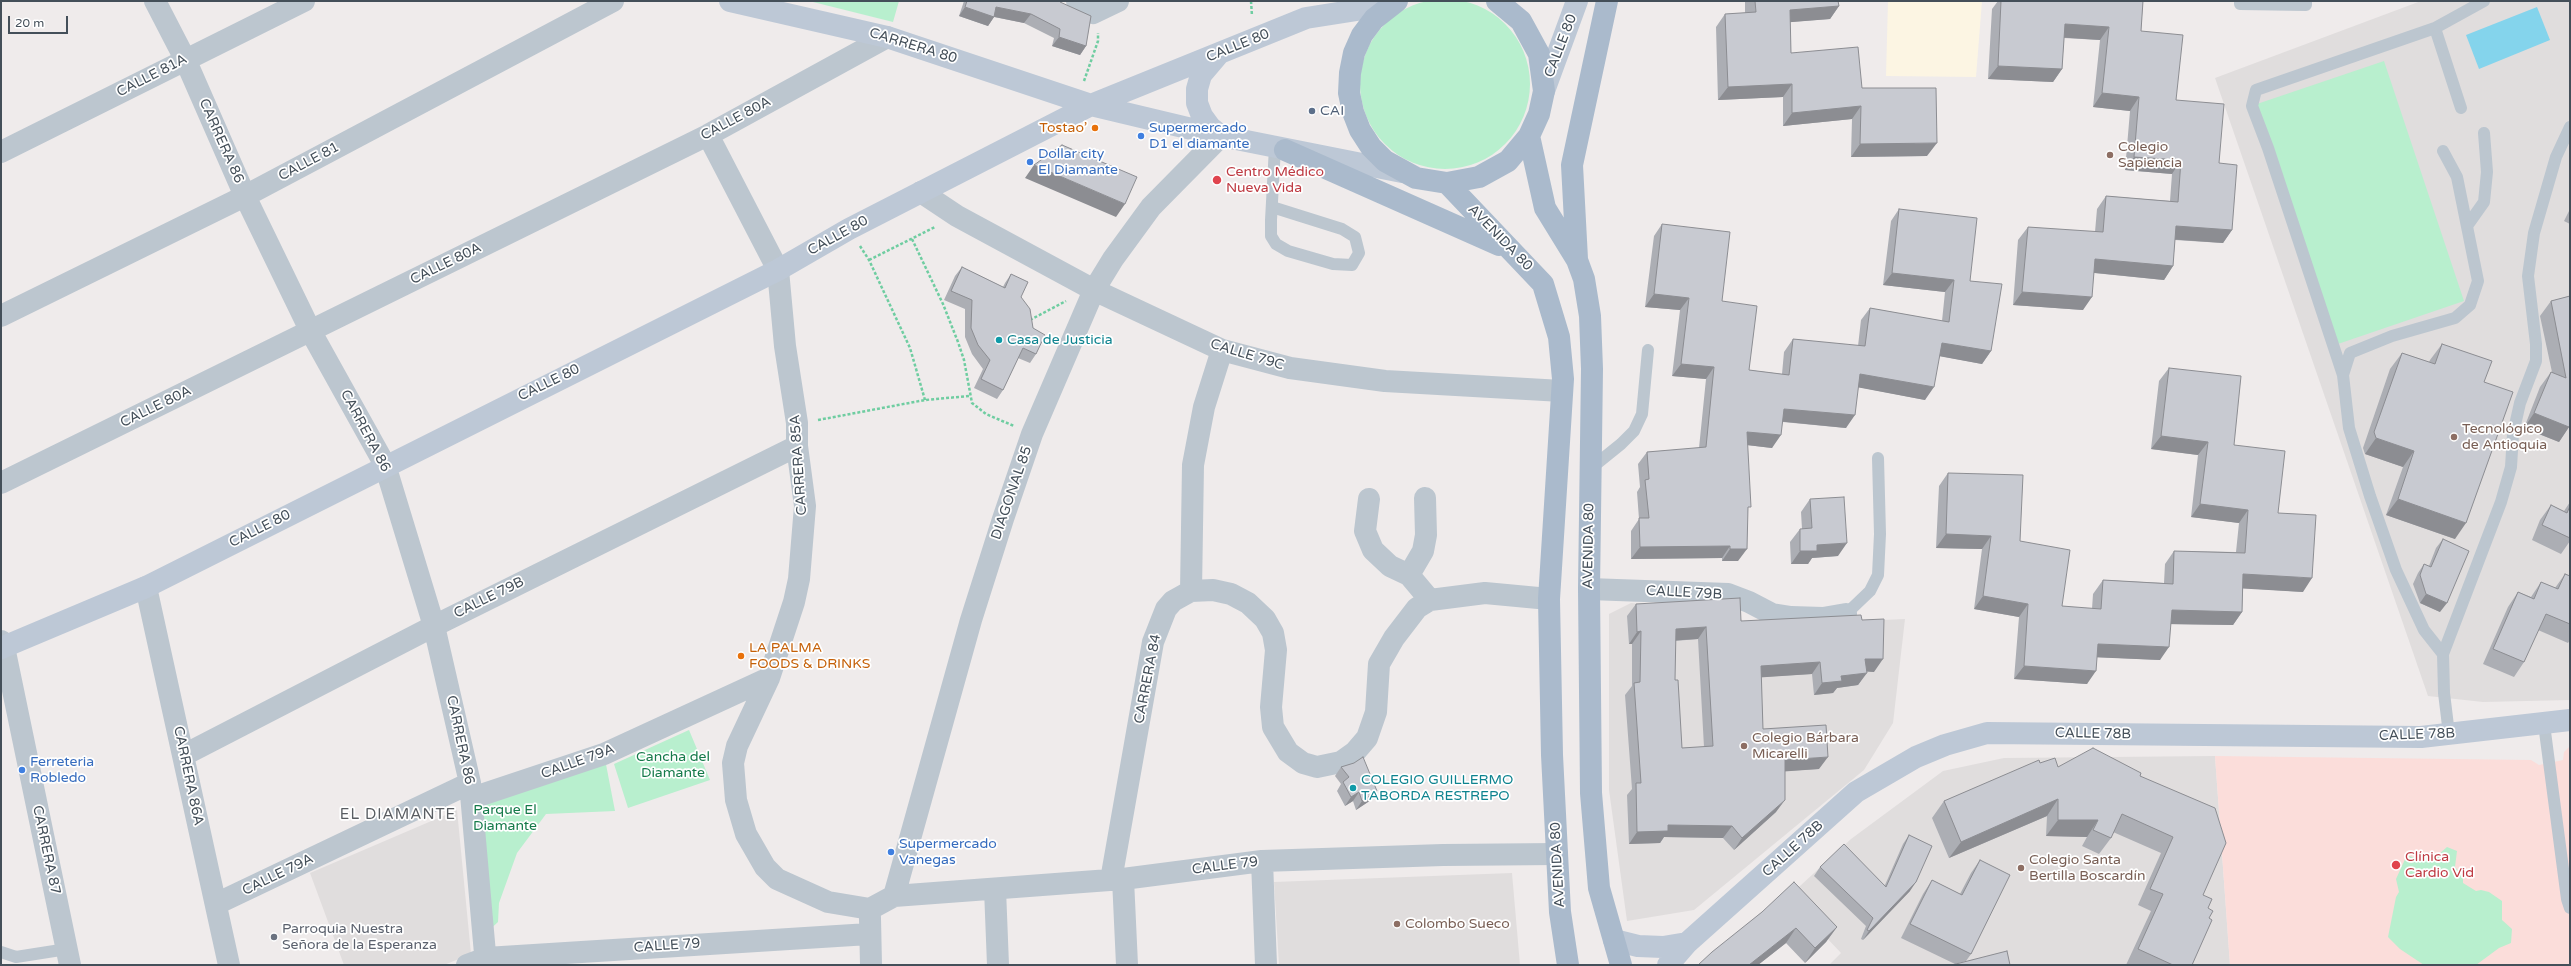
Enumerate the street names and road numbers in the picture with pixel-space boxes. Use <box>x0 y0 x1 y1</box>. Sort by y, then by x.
street label: CALLE 80 <box>1541 12 1581 80</box>
street label: CARRERA 80 <box>867 25 959 67</box>
street label: CALLE 80 <box>1204 26 1272 66</box>
street label: CALLE 81A <box>114 51 190 101</box>
street label: CALLE 80A <box>698 94 774 144</box>
street label: CARRERA 86 <box>195 96 247 186</box>
street label: CALLE 81 <box>276 139 342 185</box>
street label: AVENIDA 80 <box>1464 201 1536 275</box>
street label: CALLE 80 <box>805 213 871 259</box>
street label: CALLE 80A <box>408 240 484 288</box>
street label: CALLE 79C <box>1208 336 1286 374</box>
street label: CALLE 80 <box>515 361 583 405</box>
street label: CALLE 80A <box>118 383 194 431</box>
street label: CARRERA 86 <box>336 387 394 475</box>
street label: CARRERA 85A <box>787 414 811 516</box>
street label: DIAGONAL 85 <box>988 444 1036 542</box>
street label: AVENIDA 80 <box>1580 503 1598 589</box>
street label: CALLE 80 <box>227 506 293 552</box>
street label: CALLE 79B <box>451 574 527 622</box>
street label: CALLE 79B <box>1646 583 1722 603</box>
street label: CARRERA 84 <box>1131 633 1165 725</box>
street label: CARRERA 86 <box>442 694 478 786</box>
street label: CARRERA 86A <box>169 725 207 827</box>
street label: CALLE 78B <box>2055 725 2131 743</box>
street label: CALLE 78B <box>2379 725 2455 745</box>
street label: CALLE 79A <box>539 741 617 783</box>
street label: CARRERA 87 <box>28 804 64 896</box>
street label: CALLE 78B <box>1759 817 1827 881</box>
street label: AVENIDA 80 <box>1547 822 1569 908</box>
street label: CALLE 79A <box>240 851 316 899</box>
street label: CALLE 79 <box>1191 854 1259 878</box>
street label: CALLE 79 <box>633 935 701 957</box>

